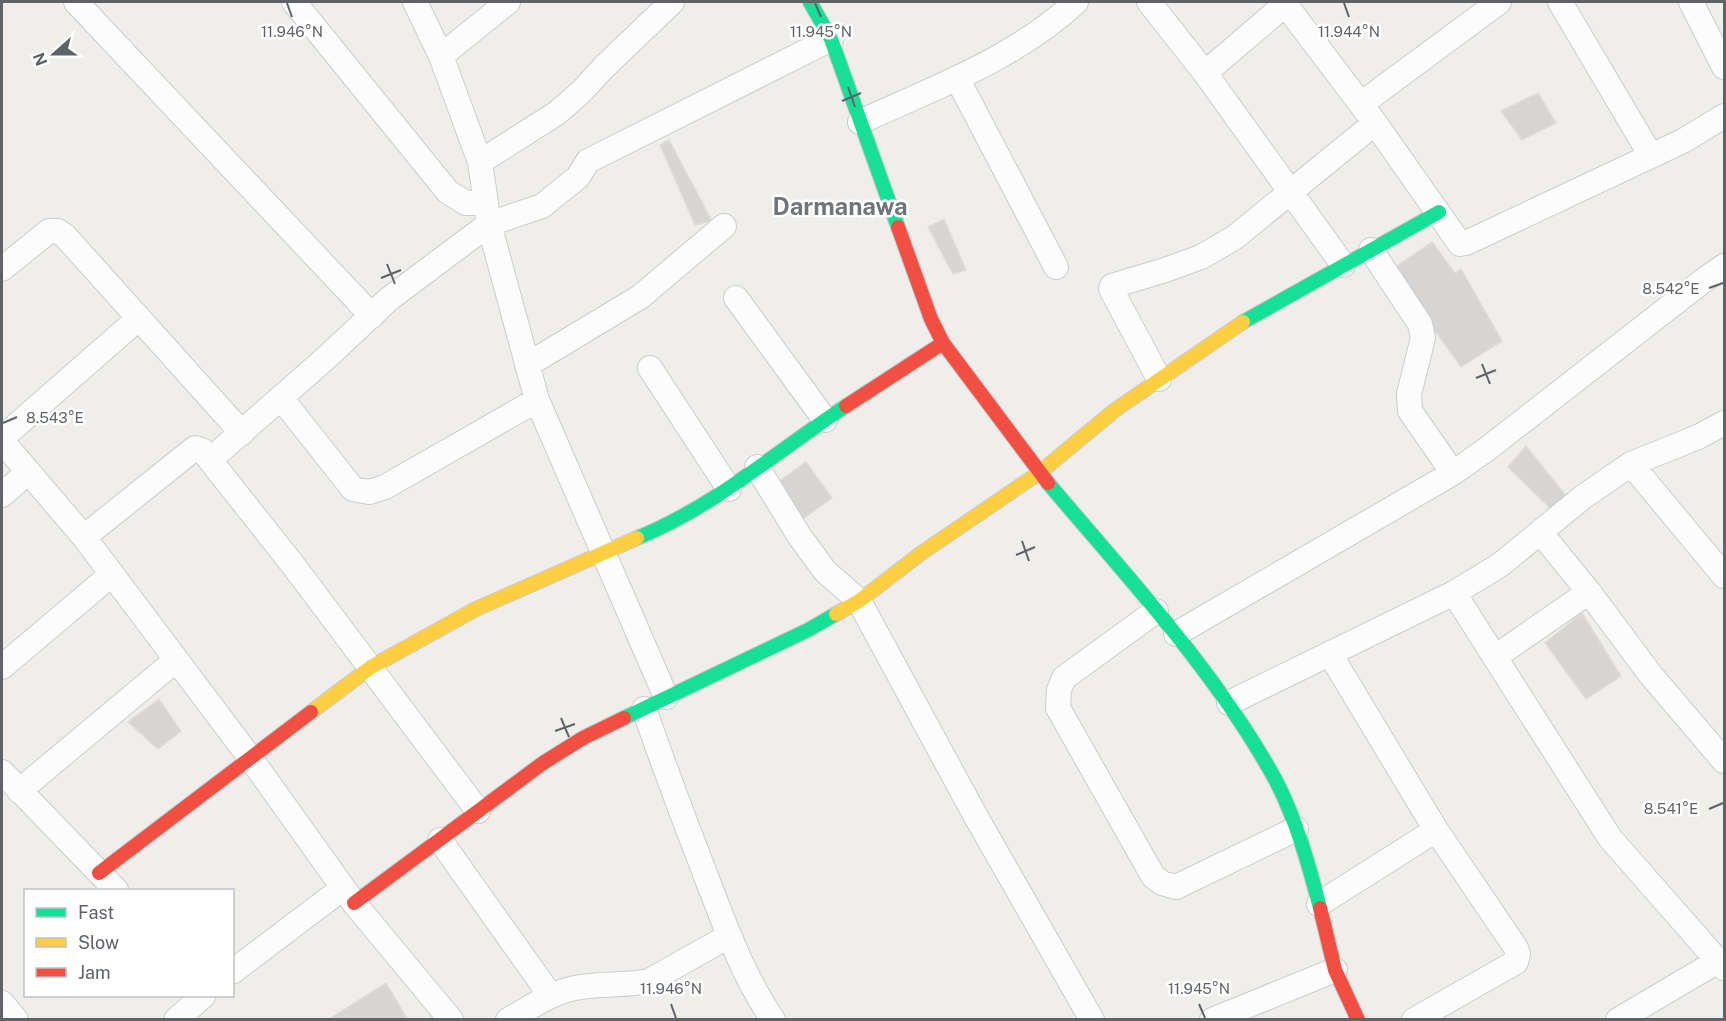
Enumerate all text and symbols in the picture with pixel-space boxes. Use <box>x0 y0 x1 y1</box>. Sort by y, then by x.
text: 11.946°N <box>261 23 323 40</box>
text: 11.945°N <box>790 23 852 40</box>
text: 11.944°N <box>1318 23 1380 40</box>
north arrow <box>24 24 84 84</box>
text: N <box>29 50 52 68</box>
district label: Darmanawa <box>772 192 908 220</box>
text: 8.542°E <box>1642 280 1700 297</box>
text: 8.543°E <box>26 409 84 426</box>
text: 8.541°E <box>1644 800 1698 817</box>
legend <box>24 889 234 997</box>
text: Fast <box>78 902 114 923</box>
text: Slow <box>78 932 119 953</box>
text: Jam <box>78 962 111 983</box>
text: 11.946°N <box>640 980 702 997</box>
text: 11.945°N <box>1168 980 1230 997</box>

